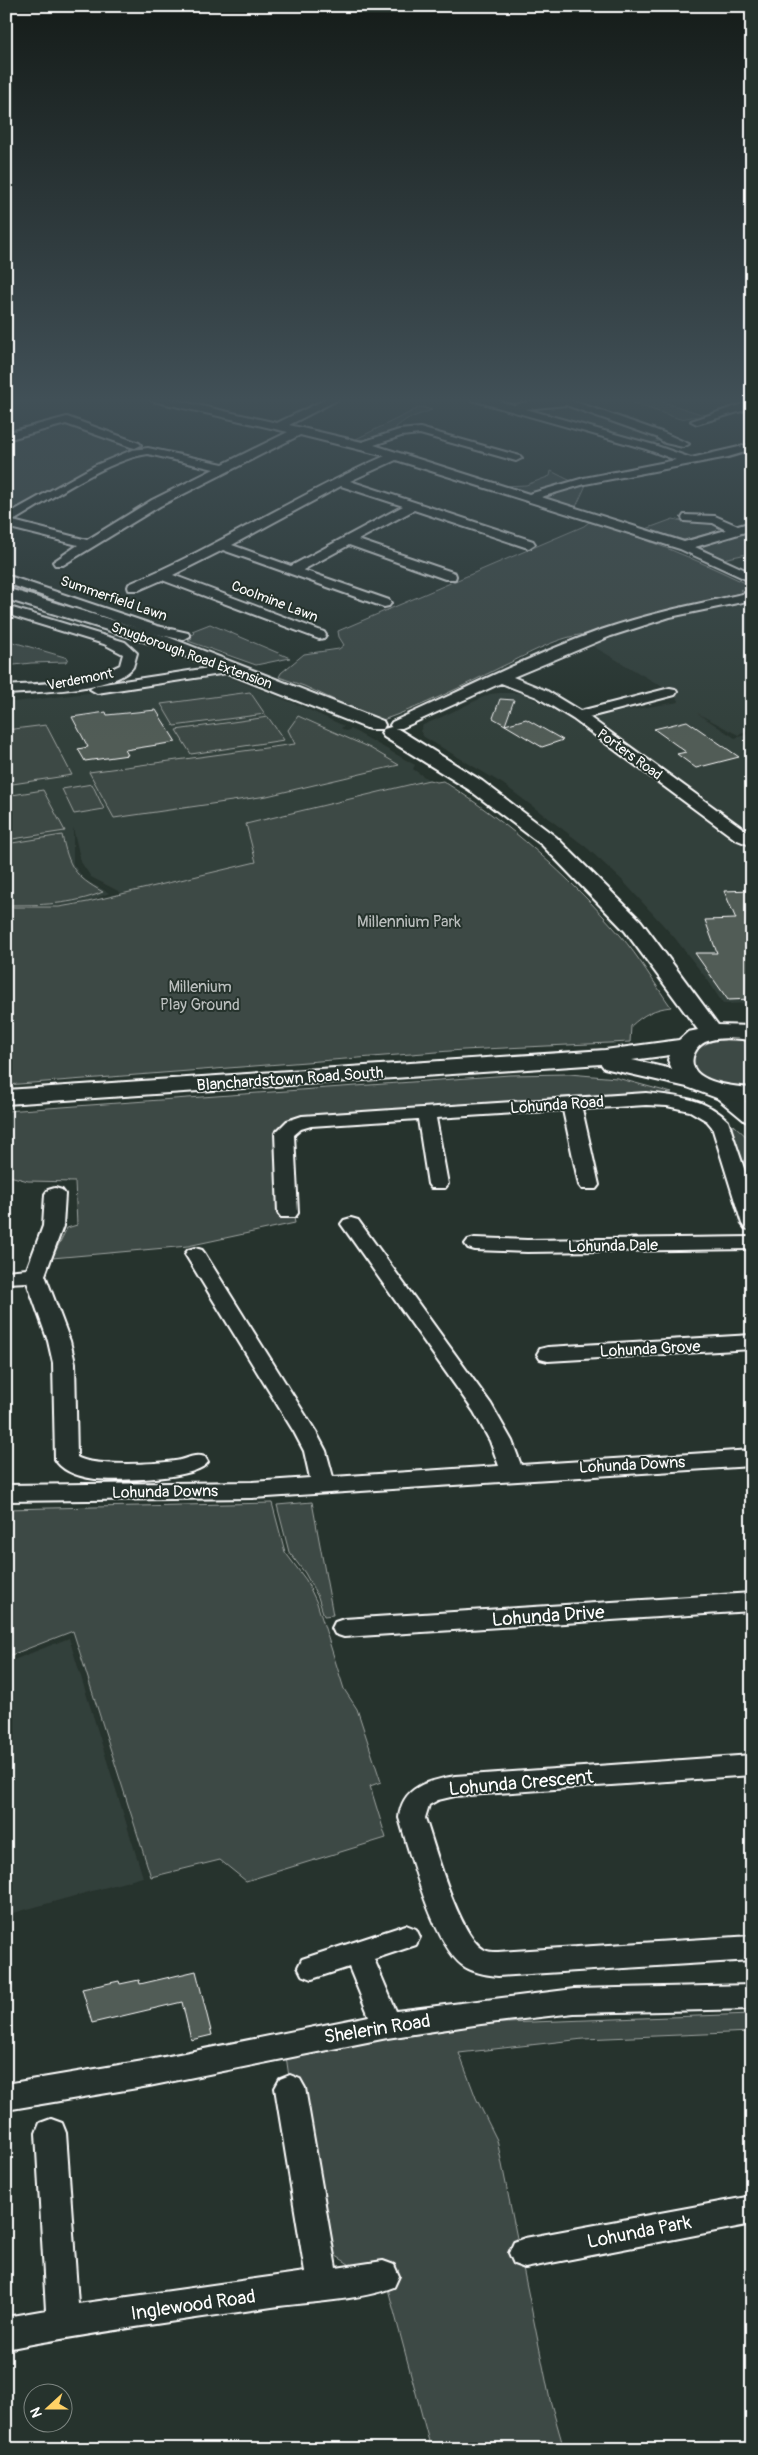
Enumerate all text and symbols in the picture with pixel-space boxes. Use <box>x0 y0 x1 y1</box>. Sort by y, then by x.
street label: Summerfield Lawn <box>58 572 169 625</box>
street label: Coolmine Lawn <box>229 577 321 626</box>
street label: Snugborough Road Extension <box>109 618 275 693</box>
street label: Verdemont <box>46 665 115 694</box>
street label: Porters Road <box>594 725 666 784</box>
park label: Millennium Park <box>357 912 461 932</box>
park label: Millenium Play Ground <box>160 977 240 1015</box>
street label: Blanchardstown Road South <box>196 1062 384 1095</box>
street label: Lohunda Road <box>509 1092 605 1118</box>
street label: Lohunda Dale <box>568 1235 658 1257</box>
street label: Lohunda Grove <box>599 1336 701 1362</box>
street label: Lohunda Downs <box>579 1452 686 1478</box>
street label: Lohunda Downs <box>112 1481 218 1503</box>
street label: Lohunda Drive <box>491 1600 606 1632</box>
street label: Lohunda Crescent <box>448 1765 595 1801</box>
street label: Shelerin Road <box>322 2009 432 2049</box>
street label: Lohunda Park <box>585 2210 693 2254</box>
street label: Inglewood Road <box>129 2284 257 2326</box>
north arrow <box>22 2382 72 2432</box>
text: N <box>27 2405 46 2420</box>

